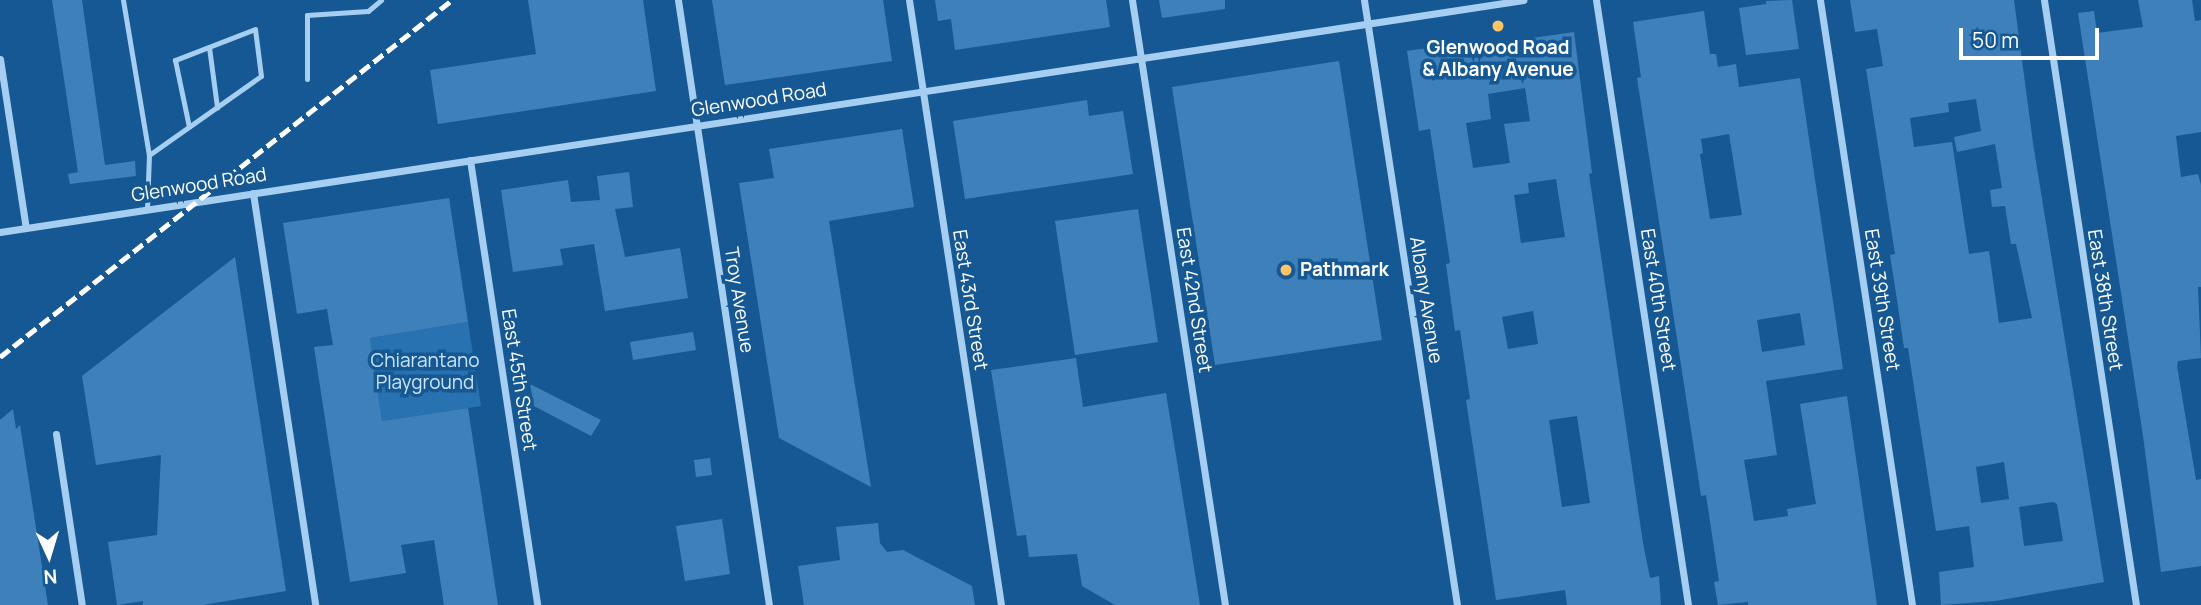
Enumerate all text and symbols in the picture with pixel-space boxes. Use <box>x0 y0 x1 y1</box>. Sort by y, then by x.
scale bar <box>1963 14 2103 58</box>
marker: Glenwood Road & Albany Avenue <box>1490 18 1506 34</box>
text: 50 m <box>1972 26 2019 54</box>
place label: Glenwood Road & Albany Avenue <box>1422 37 1574 81</box>
street label: Glenwood Road <box>690 78 828 122</box>
street label: Glenwood Road <box>130 163 268 207</box>
street label: East 42nd Street <box>1171 226 1217 374</box>
street label: East 40th Street <box>1635 227 1681 373</box>
street label: East 39th Street <box>1860 227 1904 373</box>
street label: East 43rd Street <box>948 228 992 372</box>
street label: East 38th Street <box>2083 228 2127 372</box>
street label: Albany Avenue <box>1405 235 1447 365</box>
street label: Troy Avenue <box>719 245 759 355</box>
place label: Pathmark <box>1300 259 1389 281</box>
marker: Pathmark <box>1278 262 1294 278</box>
street label: East 45th Street <box>497 307 541 453</box>
park label: Chiarantano Playground <box>371 350 479 394</box>
north arrow <box>14 521 84 591</box>
text: N <box>43 564 58 590</box>

